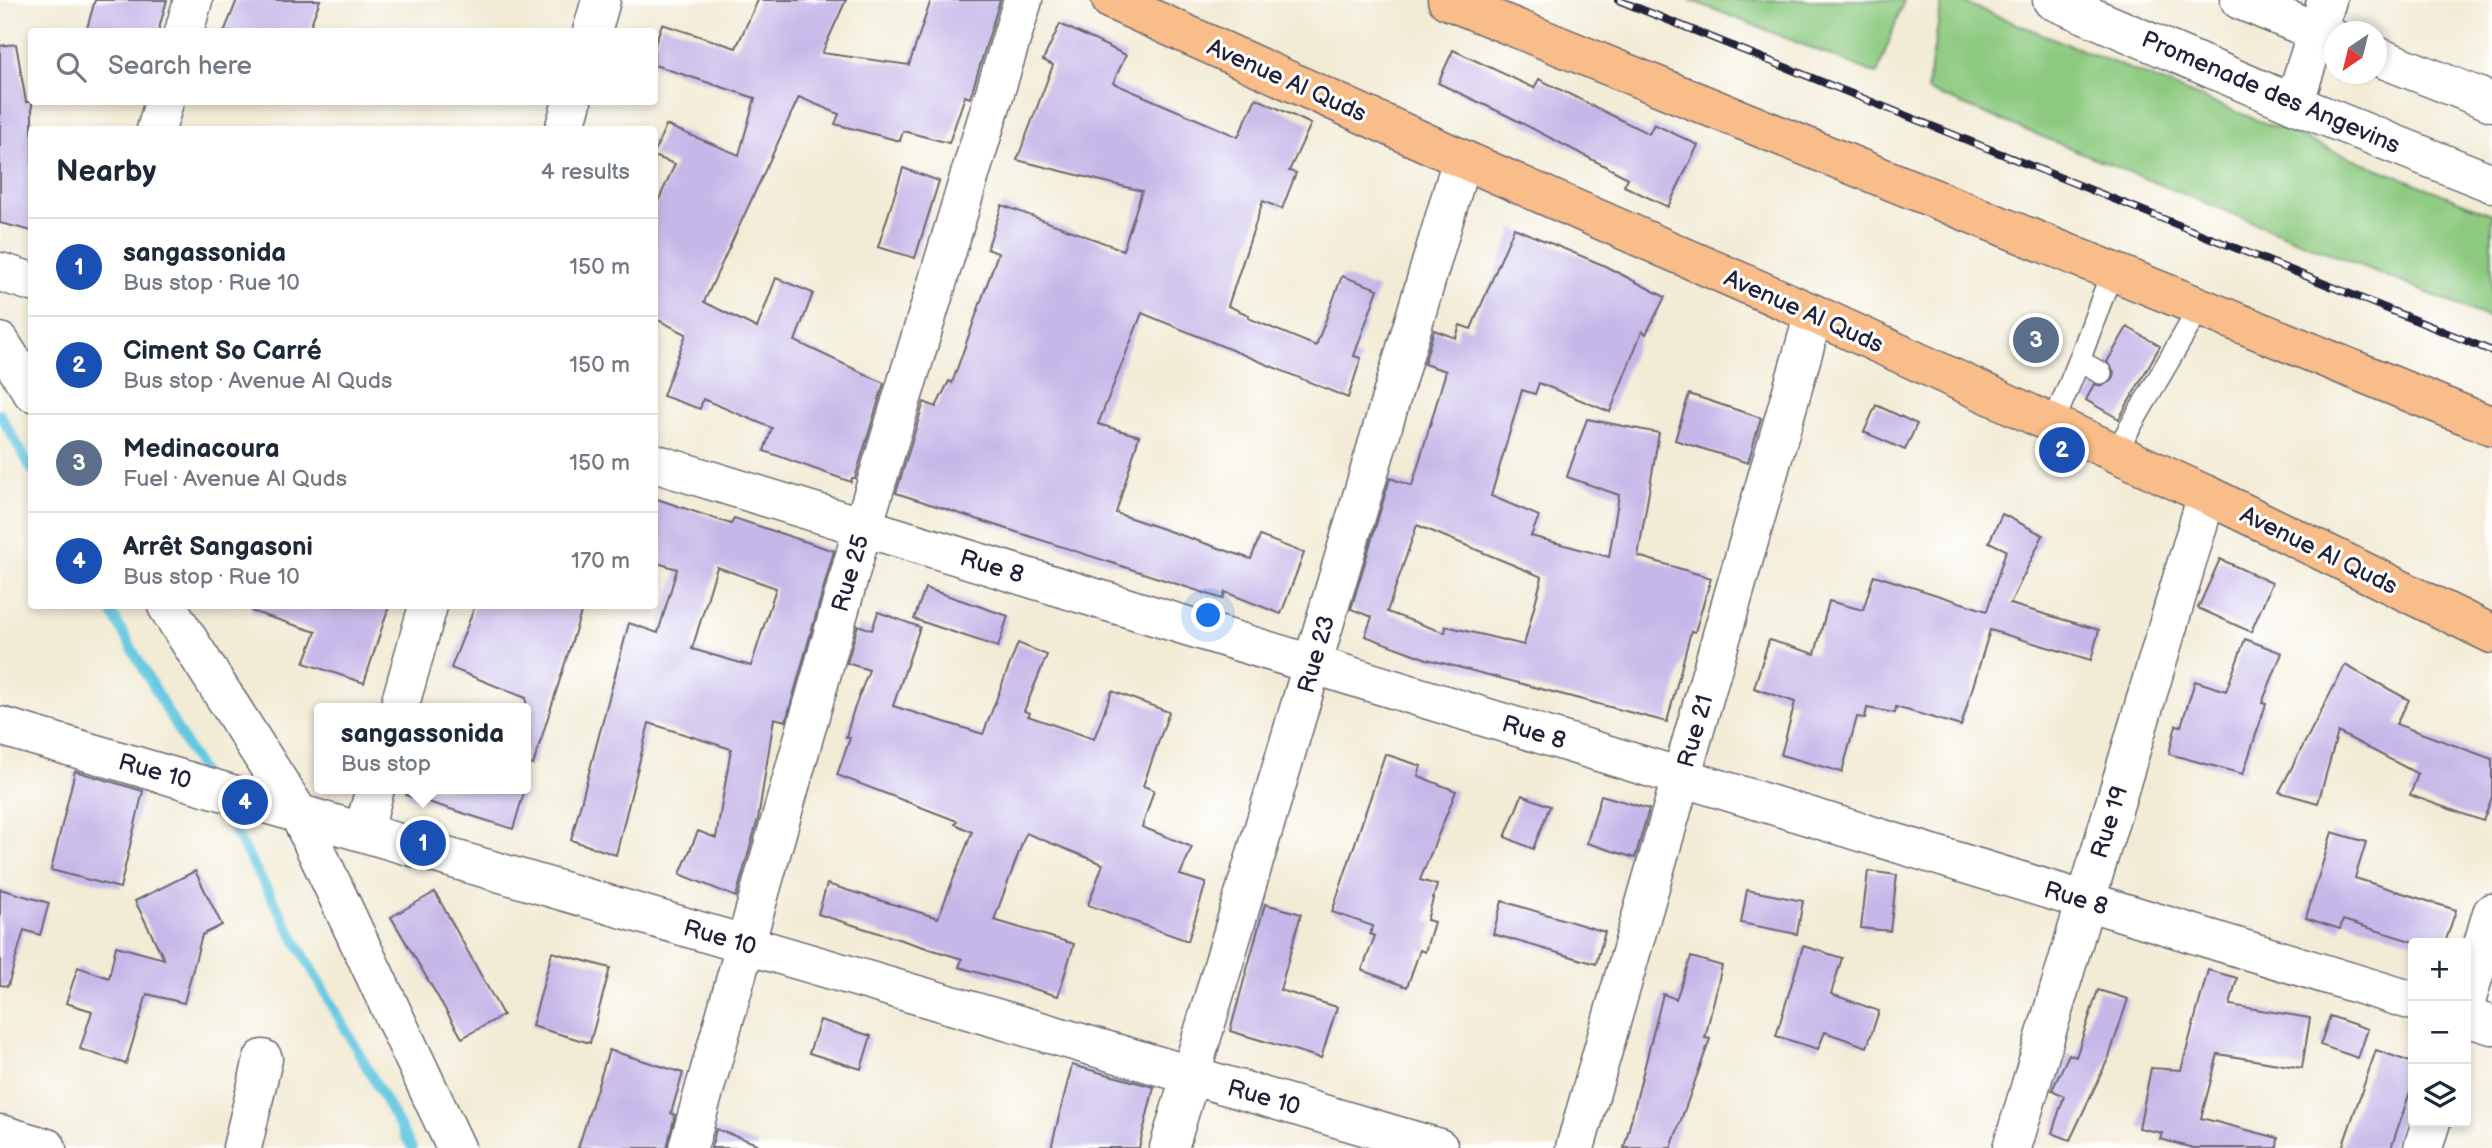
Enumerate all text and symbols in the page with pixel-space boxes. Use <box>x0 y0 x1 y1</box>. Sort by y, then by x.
north arrow <box>2324 21 2387 84</box>
street label: Promenade des Angevins <box>2137 25 2404 160</box>
search box <box>28 28 658 105</box>
street label: Avenue Al Quds <box>1203 32 1371 129</box>
icon: search <box>52 48 90 86</box>
text: Search here <box>108 51 252 82</box>
text: Nearby <box>56 154 156 190</box>
text: 4 results <box>541 158 630 186</box>
text: sangassonida <box>123 238 286 269</box>
text: 1 <box>74 253 84 281</box>
text: 150 m <box>569 253 630 281</box>
street label: Avenue Al Quds <box>1720 263 1888 360</box>
text: Bus stop · Rue 10 <box>123 269 300 297</box>
pin: 3 <box>2013 314 2059 366</box>
text: Ciment So Carré <box>123 336 322 367</box>
text: 2 <box>72 351 86 379</box>
text: 150 m <box>569 351 630 379</box>
text: Bus stop · Avenue Al Quds <box>123 367 392 395</box>
pin: 2 <box>2039 424 2085 476</box>
text: Medinacoura <box>123 434 280 465</box>
text: 3 <box>72 449 86 477</box>
text: 150 m <box>569 449 630 477</box>
text: Fuel · Avenue Al Quds <box>123 465 347 493</box>
street label: Avenue Al Quds <box>2235 500 2402 601</box>
street label: Rue 25 <box>826 531 875 615</box>
text: Arrêt Sangasoni <box>123 532 313 563</box>
street label: Rue 8 <box>956 543 1027 590</box>
text: 4 <box>72 547 86 575</box>
text: 170 m <box>571 547 630 575</box>
text: Bus stop · Rue 10 <box>123 563 300 591</box>
your location <box>1191 598 1225 632</box>
street label: Rue 23 <box>1292 612 1341 696</box>
street label: Rue 21 <box>1671 691 1720 771</box>
popup <box>314 703 531 794</box>
street label: Rue 8 <box>1498 709 1569 756</box>
text: sangassonida <box>341 719 504 750</box>
street label: Rue 10 <box>115 747 195 796</box>
text: Bus stop <box>341 750 431 778</box>
pin: 4 <box>222 776 268 828</box>
street label: Rue 19 <box>2085 782 2134 862</box>
pin: 1 <box>400 817 446 869</box>
street label: Rue 8 <box>2040 875 2111 922</box>
street label: Rue 10 <box>680 913 760 962</box>
map controls <box>2408 938 2471 1127</box>
button: + <box>2408 938 2471 1001</box>
button: − <box>2408 1001 2471 1064</box>
button: layers <box>2408 1064 2471 1127</box>
street label: Rue 10 <box>1224 1073 1304 1122</box>

